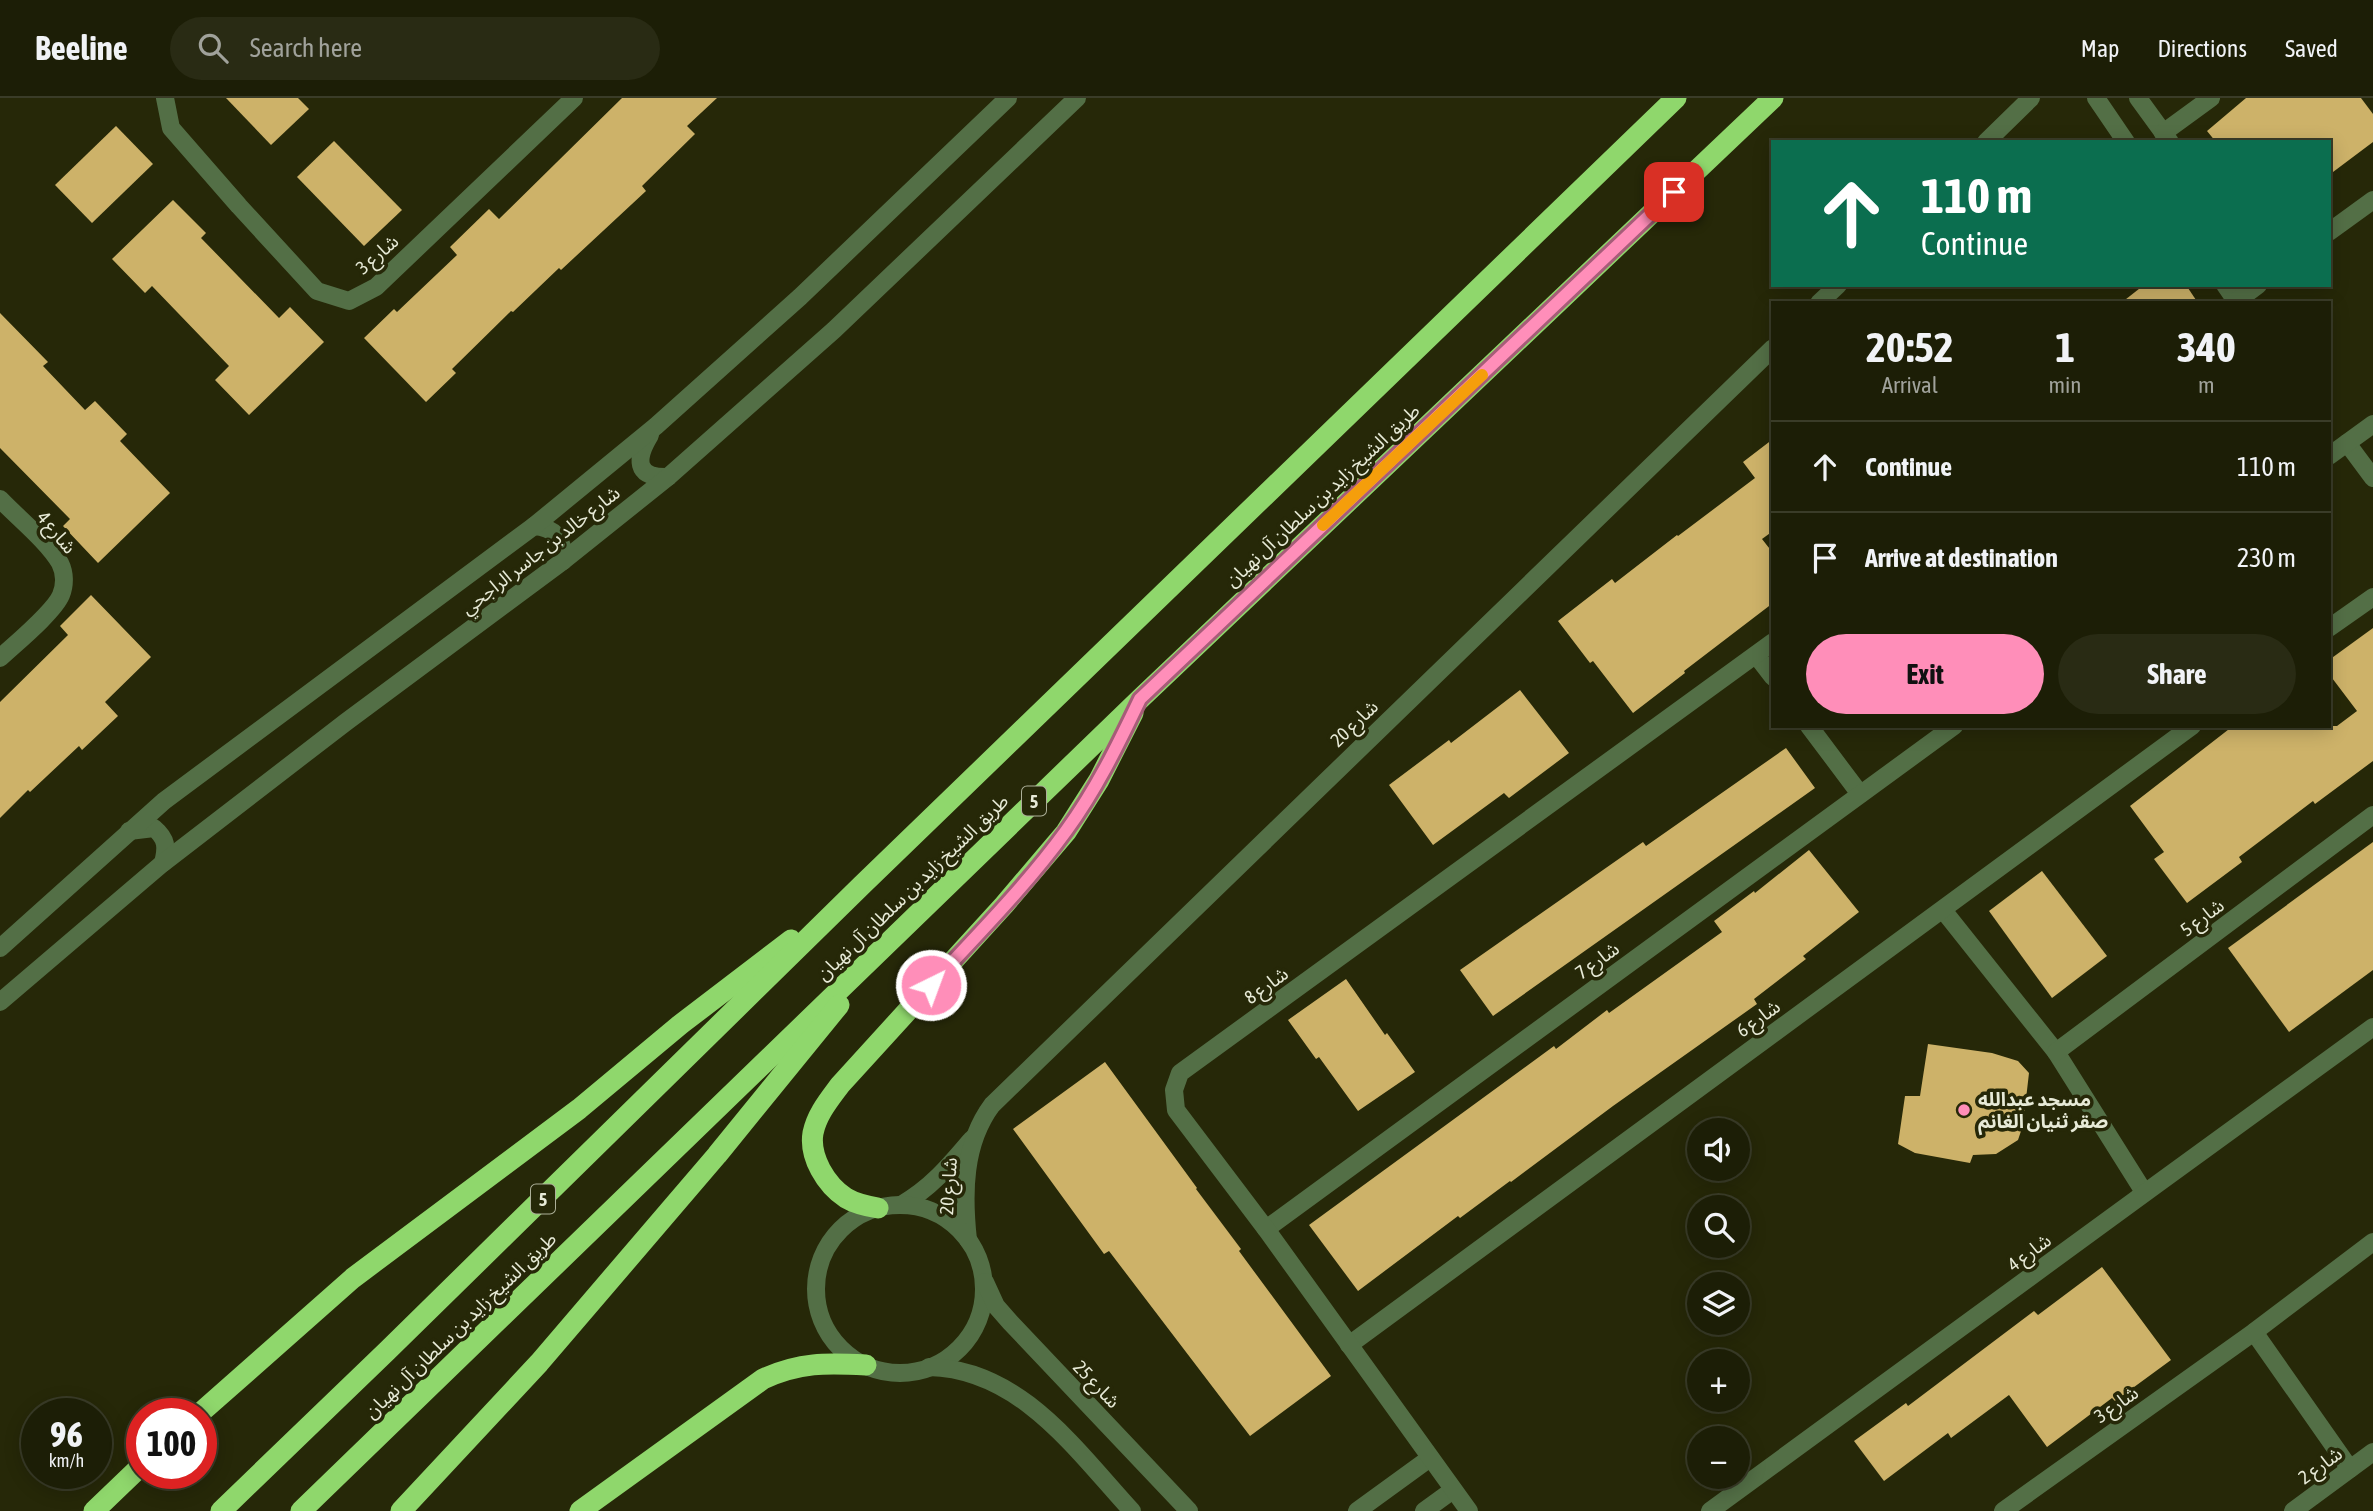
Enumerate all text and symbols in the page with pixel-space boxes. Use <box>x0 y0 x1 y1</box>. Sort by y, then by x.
search box <box>170 17 660 80</box>
text: Beeline <box>35 29 128 67</box>
icon: search <box>194 29 232 67</box>
text: Search here <box>250 33 362 63</box>
text: Map <box>2081 35 2119 62</box>
text: Directions <box>2157 35 2247 62</box>
text: Saved <box>2285 35 2338 62</box>
pin <box>1644 162 1704 222</box>
text: 110 m <box>1921 167 2032 223</box>
icon: ahead <box>1806 168 1897 259</box>
icon: arrive <box>1655 173 1693 211</box>
text: Continue <box>1921 225 2028 262</box>
street label: شارع 3 <box>351 230 405 281</box>
text: 20:52 <box>1866 323 1953 371</box>
text: 1 <box>2055 323 2075 371</box>
text: 340 <box>2177 323 2236 371</box>
text: Arrival <box>1882 372 1938 398</box>
text: min <box>2049 372 2082 398</box>
text: m <box>2198 372 2215 398</box>
street label: طريق الشيخ زايد بن سلطان آل نهيان <box>1220 399 1427 594</box>
icon: ahead <box>1806 448 1844 486</box>
text: Continue <box>1865 452 1952 482</box>
text: 110 m <box>2237 452 2296 482</box>
street label: شارع خالد بن جاسر الراجحي <box>456 481 627 622</box>
street label: شارع 4 <box>31 506 81 560</box>
icon: arrive <box>1806 539 1844 577</box>
text: Arrive at destination <box>1865 543 2058 573</box>
text: 230 m <box>2237 543 2296 573</box>
button: Exit <box>1806 634 2044 714</box>
button: Share <box>2058 634 2296 714</box>
street label: شارع 20 <box>1326 695 1384 753</box>
road number: 5 <box>1022 786 1046 816</box>
street label: طريق الشيخ زايد بن سلطان آل نهيان <box>812 789 1015 987</box>
street label: شارع 5 <box>2176 894 2230 943</box>
street label: شارع 7 <box>1571 937 1625 986</box>
position arrow <box>894 948 968 1022</box>
street label: شارع 8 <box>1240 962 1294 1011</box>
street label: شارع 6 <box>1732 995 1786 1044</box>
place label: مسجد عبدالله صقر ثنيان الغانم <box>1978 1088 2108 1136</box>
marker: مسجد عبدالله صقر ثنيان الغانم <box>1956 1102 1972 1118</box>
map controls <box>1687 1118 1750 1489</box>
button: sound <box>1687 1118 1750 1181</box>
street label: شارع 20 <box>935 1157 964 1216</box>
road number: 5 <box>531 1184 555 1214</box>
button: search <box>1687 1195 1750 1258</box>
street label: طريق الشيخ زايد بن سلطان آل نهيان <box>360 1227 563 1425</box>
street label: شارع 4 <box>2003 1229 2057 1278</box>
button: layers <box>1687 1272 1750 1335</box>
button: + <box>1687 1349 1750 1412</box>
street label: شارع 25 <box>1067 1356 1125 1414</box>
street label: شارع 3 <box>2090 1381 2144 1429</box>
speed limit sign: 100 <box>126 1398 217 1489</box>
text: 96 <box>50 1414 83 1454</box>
button: − <box>1687 1426 1750 1489</box>
street label: شارع 2 <box>2294 1442 2348 1491</box>
text: km/h <box>49 1450 84 1471</box>

